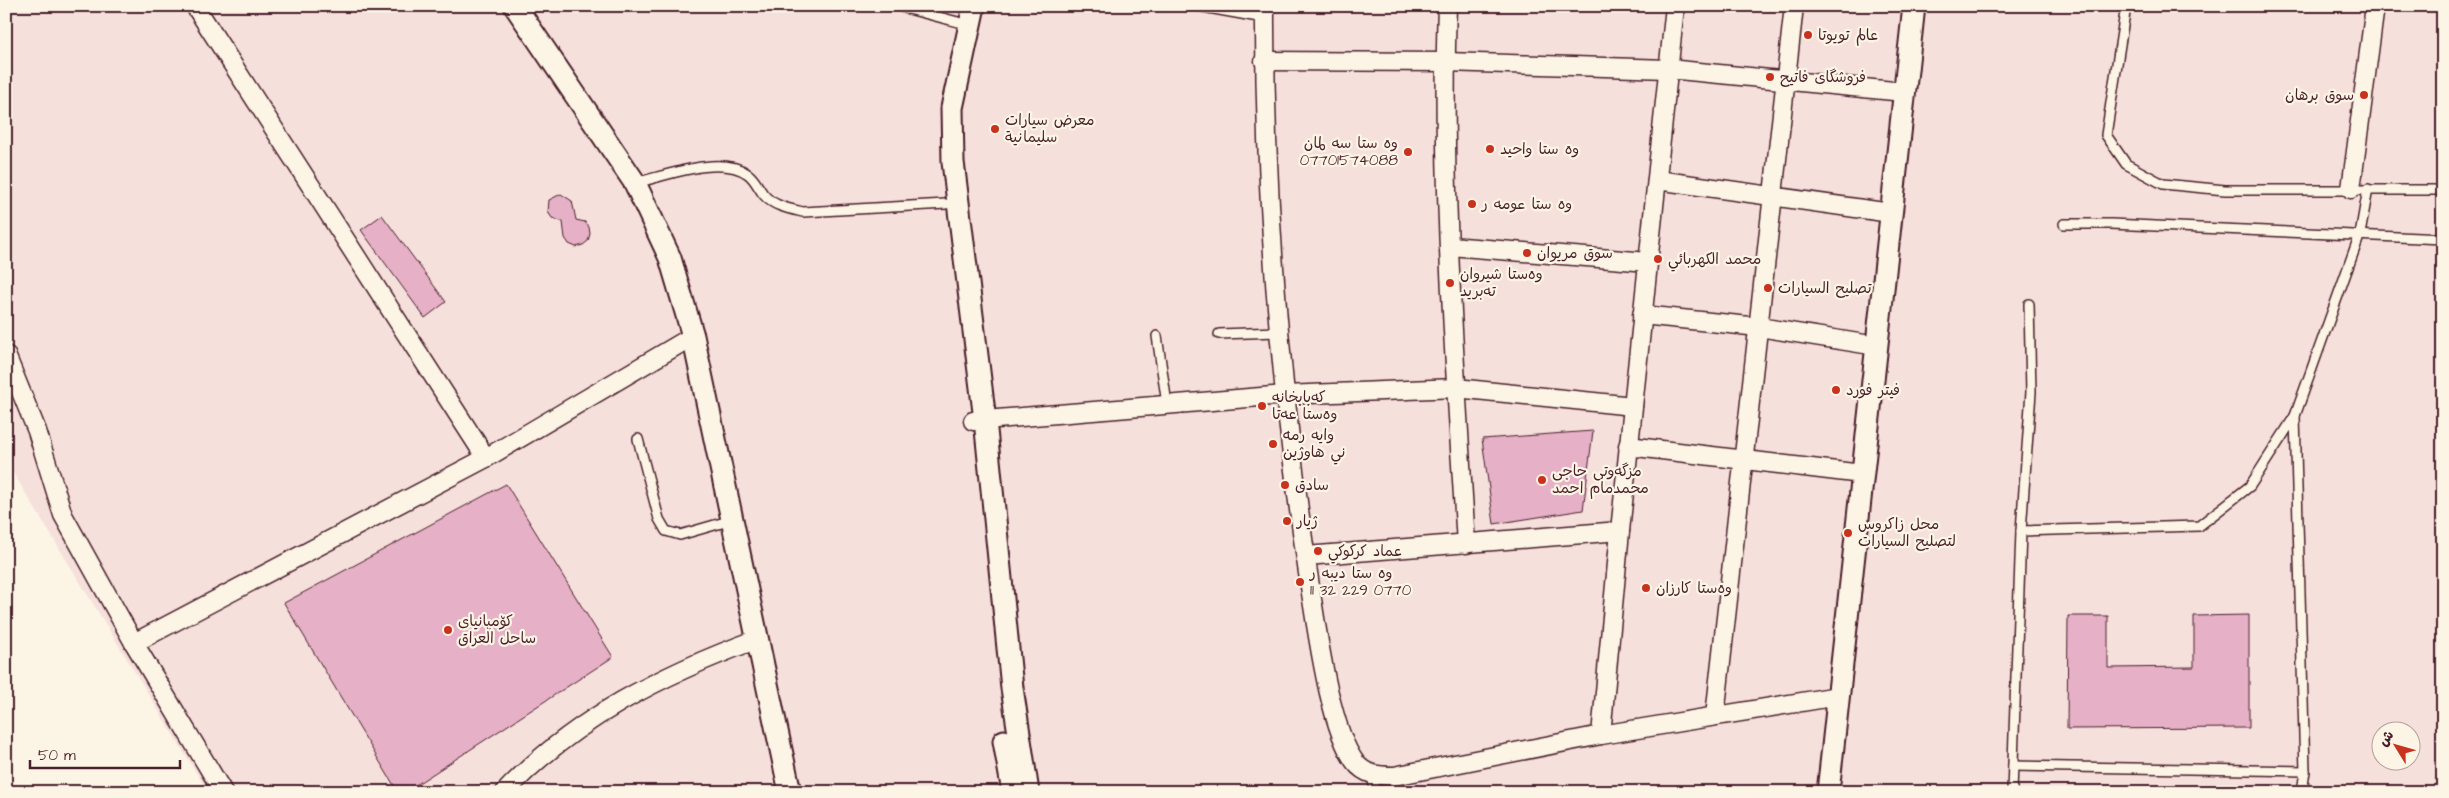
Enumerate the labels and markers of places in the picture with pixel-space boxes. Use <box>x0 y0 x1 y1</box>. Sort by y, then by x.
place label: عالم تويوتا <box>1818 25 1878 46</box>
marker: عالم تويوتا <box>1802 29 1814 41</box>
place label: فروشگاى فاتيح <box>1780 67 1866 88</box>
marker: فروشگاى فاتيح <box>1764 71 1776 83</box>
place label: سوق برهان <box>2285 85 2354 106</box>
marker: سوق برهان <box>2358 89 2370 101</box>
place label: معرض سيارات سليمانية <box>1005 110 1095 148</box>
marker: معرض سيارات سليمانية <box>989 123 1001 135</box>
place label: وه ستا سه لمان 07701574088 <box>1300 133 1398 171</box>
place label: وه ستا واحید <box>1500 139 1579 160</box>
marker: وه ستا واحید <box>1484 143 1496 155</box>
marker: وه ستا سه لمان 07701574088 <box>1402 146 1414 158</box>
place label: وه ستا عومه ر <box>1481 194 1572 215</box>
marker: وه ستا عومه ر <box>1466 198 1478 210</box>
place label: سوق مریوان <box>1537 243 1613 264</box>
marker: سوق مریوان <box>1521 247 1533 259</box>
place label: محمد الكهربائي <box>1668 249 1761 272</box>
marker: محمد الكهربائي <box>1652 253 1664 265</box>
place label: وەستا شیروان تەبرید <box>1460 264 1543 302</box>
marker: وەستا شیروان تەبرید <box>1444 277 1456 289</box>
place label: تصليح السيارات <box>1778 278 1872 299</box>
marker: تصليح السيارات <box>1762 282 1774 294</box>
place label: فيتر فورد <box>1846 380 1900 401</box>
marker: فيتر فورد <box>1830 384 1842 396</box>
place label: کەبابخانە وەستا عەتا <box>1272 387 1337 425</box>
marker: کەبابخانە وەستا عەتا <box>1256 400 1268 412</box>
place label: وايه رمه ني هاوژين <box>1283 425 1345 465</box>
marker: وايه رمه ني هاوژين <box>1267 438 1279 450</box>
place label: مزگەوتی حاجی محمدمام احمد <box>1552 461 1649 499</box>
marker: مزگەوتی حاجی محمدمام احمد <box>1536 474 1548 486</box>
place label: سادق <box>1295 475 1329 496</box>
marker: سادق <box>1279 479 1291 491</box>
place label: ژیار <box>1296 511 1318 532</box>
place label: محل زاكروس لتصليح السيارات <box>1858 514 1956 552</box>
marker: ژیار <box>1281 515 1293 527</box>
marker: محل زاكروس لتصليح السيارات <box>1842 527 1854 539</box>
place label: عماد كركوكي <box>1328 541 1403 564</box>
marker: عماد كركوكي <box>1312 545 1324 557</box>
place label: وه ستا دیبه ر 11 32 229 0770 <box>1309 563 1412 601</box>
marker: وه ستا دیبه ر 11 32 229 0770 <box>1294 576 1306 588</box>
place label: وەستا کارزان <box>1656 578 1732 599</box>
marker: وەستا کارزان <box>1640 582 1652 594</box>
place label: کۆمپانیای ساحل العراق <box>458 611 536 649</box>
marker: کۆمپانیای ساحل العراق <box>442 624 454 636</box>

